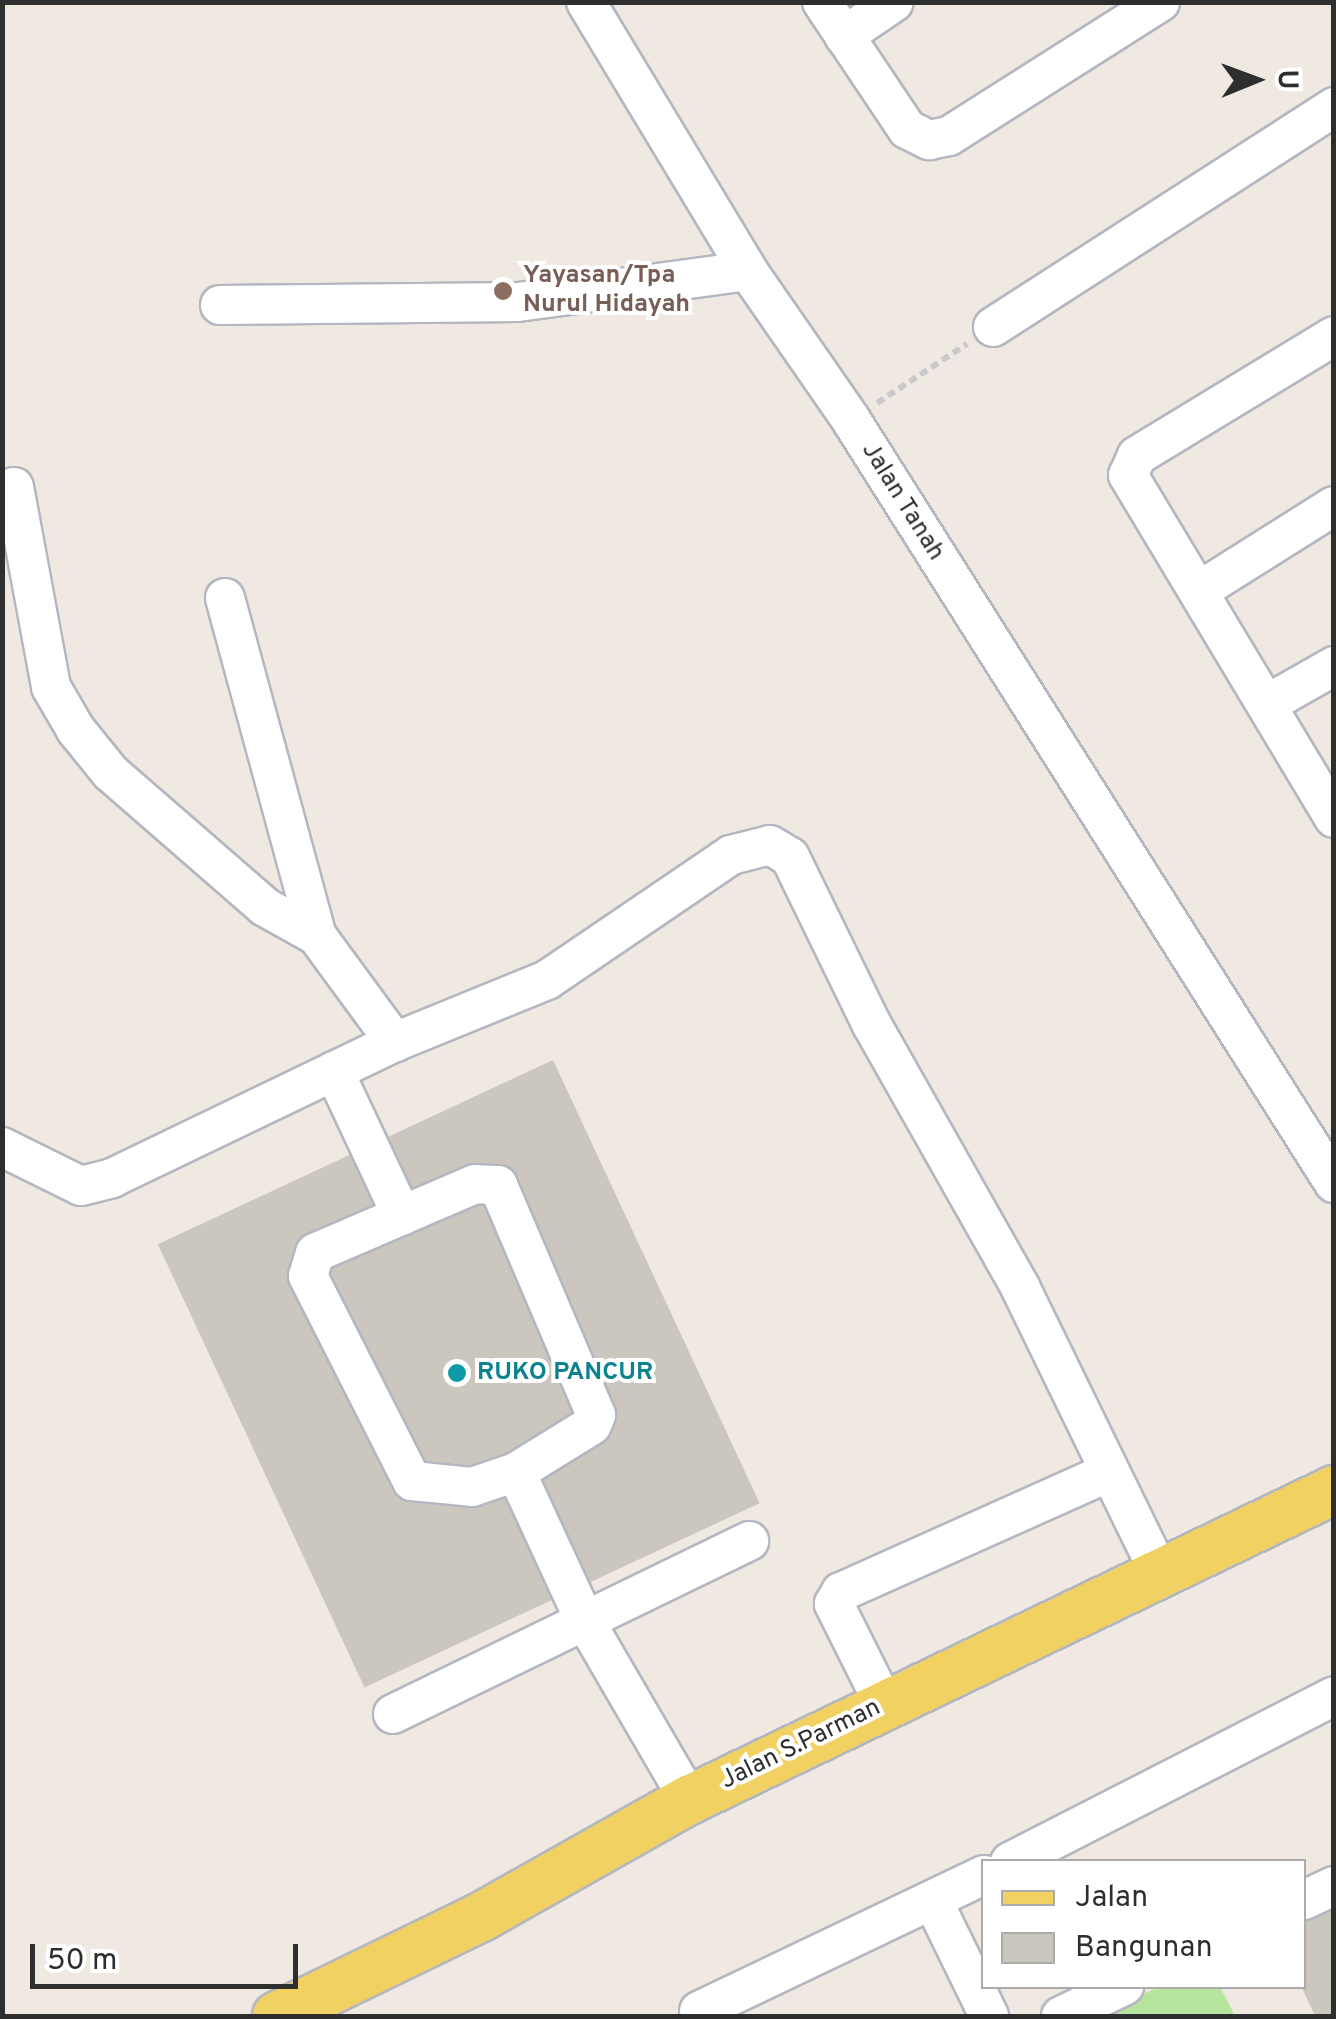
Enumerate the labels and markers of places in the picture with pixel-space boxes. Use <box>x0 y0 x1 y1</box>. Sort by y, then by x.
place label: Yayasan/Tpa Nurul Hidayah <box>523 262 690 321</box>
marker: Yayasan/Tpa Nurul Hidayah <box>492 280 514 302</box>
place label: RUKO PANCUR <box>477 1358 653 1388</box>
marker: RUKO PANCUR <box>446 1362 468 1384</box>

